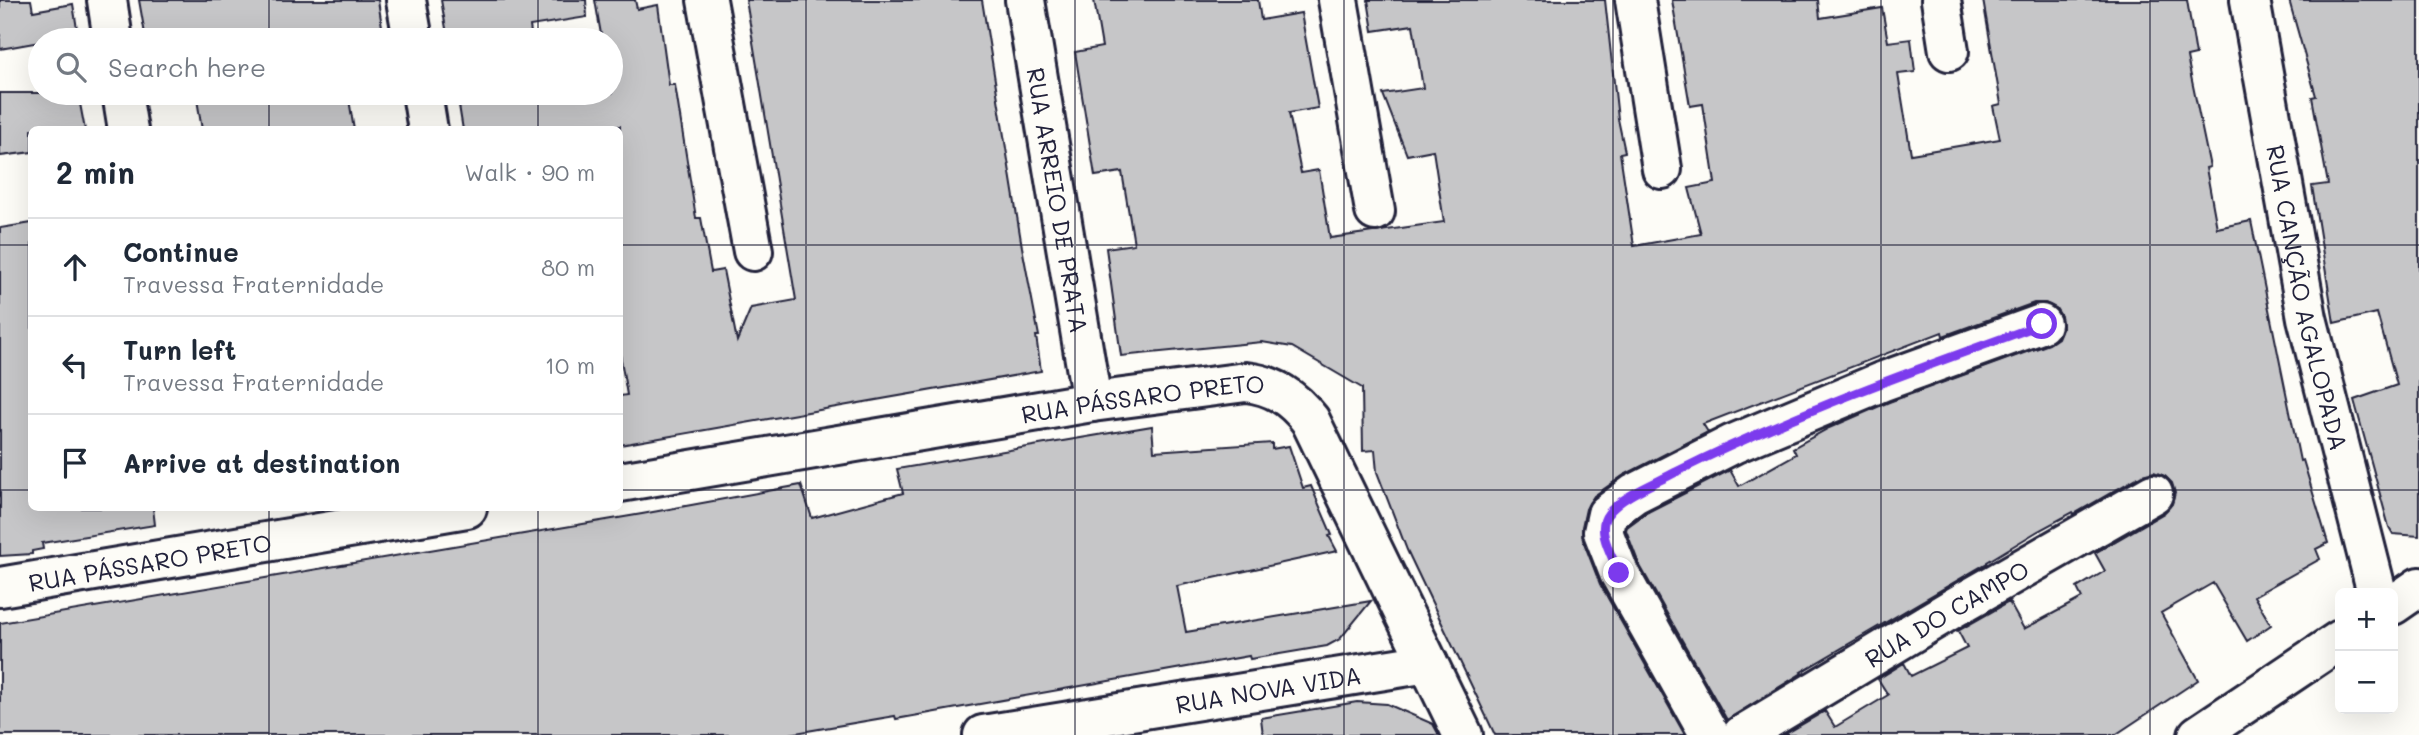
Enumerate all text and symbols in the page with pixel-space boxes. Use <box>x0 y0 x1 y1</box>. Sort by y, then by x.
search box <box>28 28 623 105</box>
icon: search <box>52 48 90 86</box>
text: Search here <box>108 50 266 84</box>
street label: RUA ARREIO DE PRATA <box>1021 65 1096 335</box>
street label: RUA CANÇÃO AGALOPADA <box>2261 142 2355 453</box>
text: 2 min <box>56 152 135 192</box>
text: Walk · 90 m <box>464 157 595 187</box>
text: Continue <box>123 235 239 269</box>
icon: ahead <box>56 248 94 286</box>
text: 80 m <box>541 252 595 282</box>
text: Travessa Fraternidade <box>123 269 384 299</box>
route start <box>2026 308 2057 339</box>
text: Turn left <box>123 333 236 367</box>
icon: left <box>56 346 94 384</box>
text: 10 m <box>545 350 595 380</box>
street label: RUA PÁSSARO PRETO <box>1019 366 1268 429</box>
text: Travessa Fraternidade <box>123 367 384 397</box>
icon: arrive <box>56 444 94 482</box>
text: Arrive at destination <box>123 446 400 480</box>
street label: RUA PÁSSARO PRETO <box>26 526 274 597</box>
street label: RUA DO CAMPO <box>1859 553 2034 673</box>
route end <box>1603 557 1634 588</box>
map controls <box>2335 588 2398 714</box>
button: + <box>2335 588 2398 651</box>
button: − <box>2335 651 2398 714</box>
street label: RUA NOVA VIDA <box>1173 659 1363 719</box>

